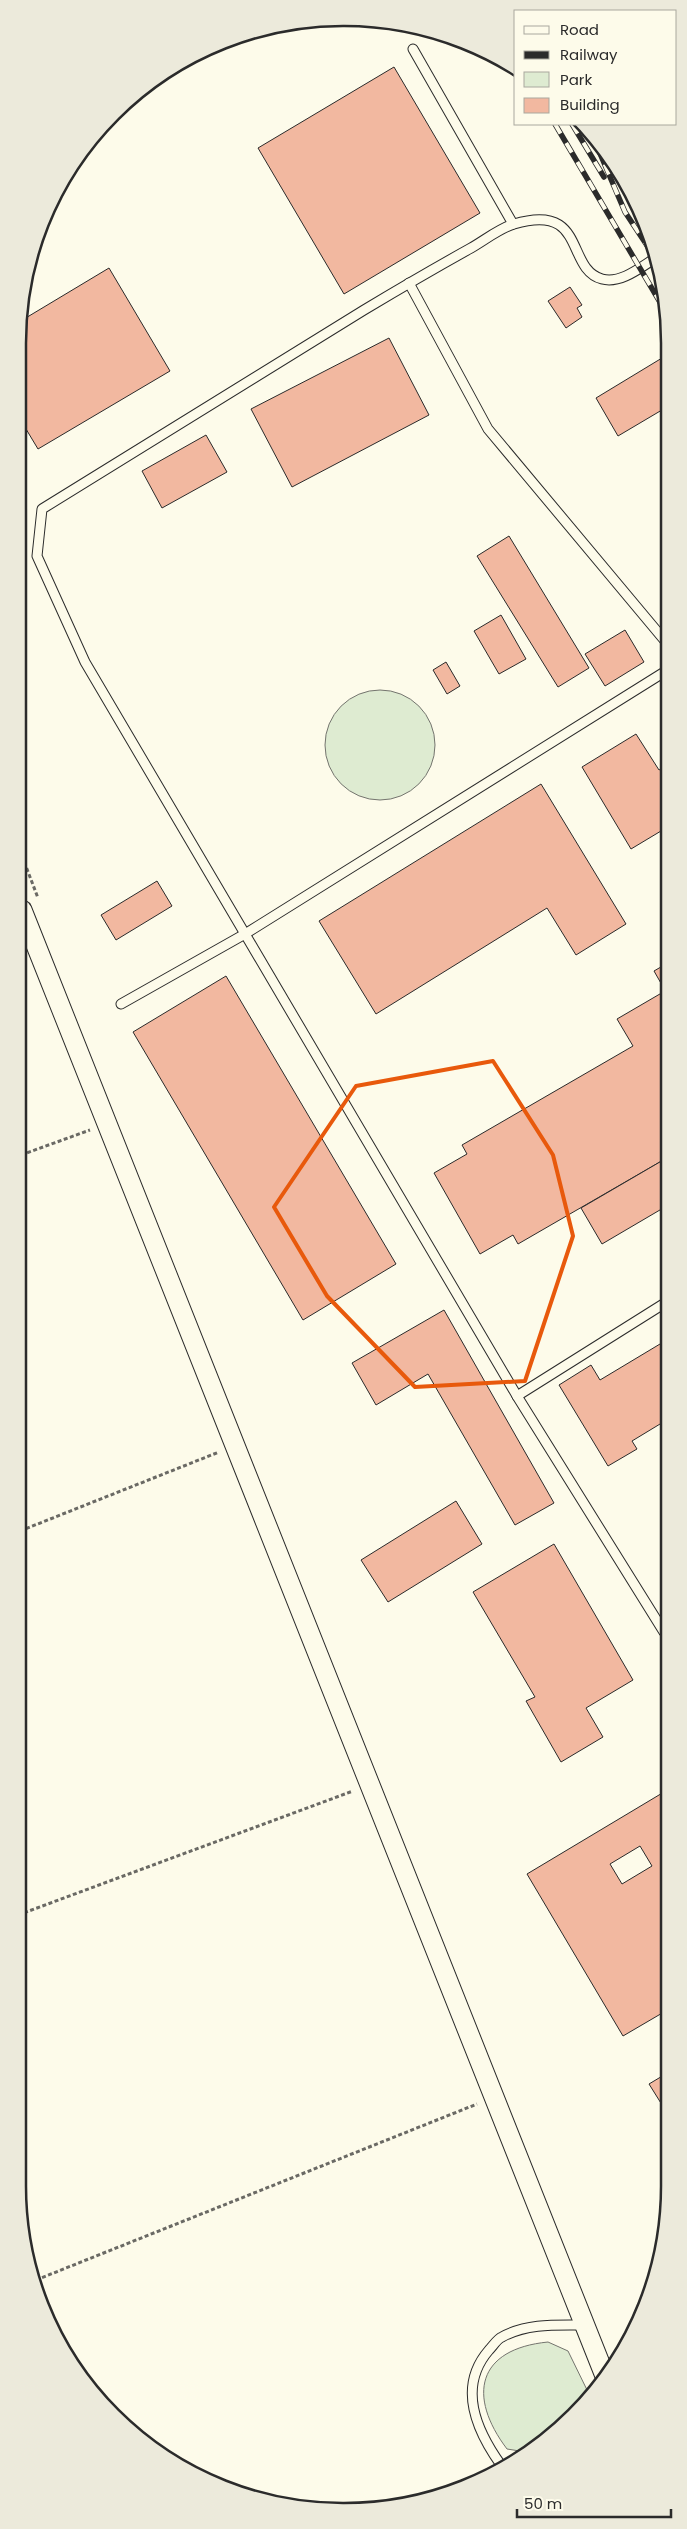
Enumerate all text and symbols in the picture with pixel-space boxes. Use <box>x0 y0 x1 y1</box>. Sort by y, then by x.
legend <box>514 10 677 125</box>
text: Road <box>560 19 599 40</box>
text: Railway <box>560 44 618 65</box>
text: Park <box>560 69 592 90</box>
text: Building <box>560 94 620 115</box>
scale bar <box>517 2486 671 2518</box>
text: 50 m <box>524 2493 562 2514</box>

